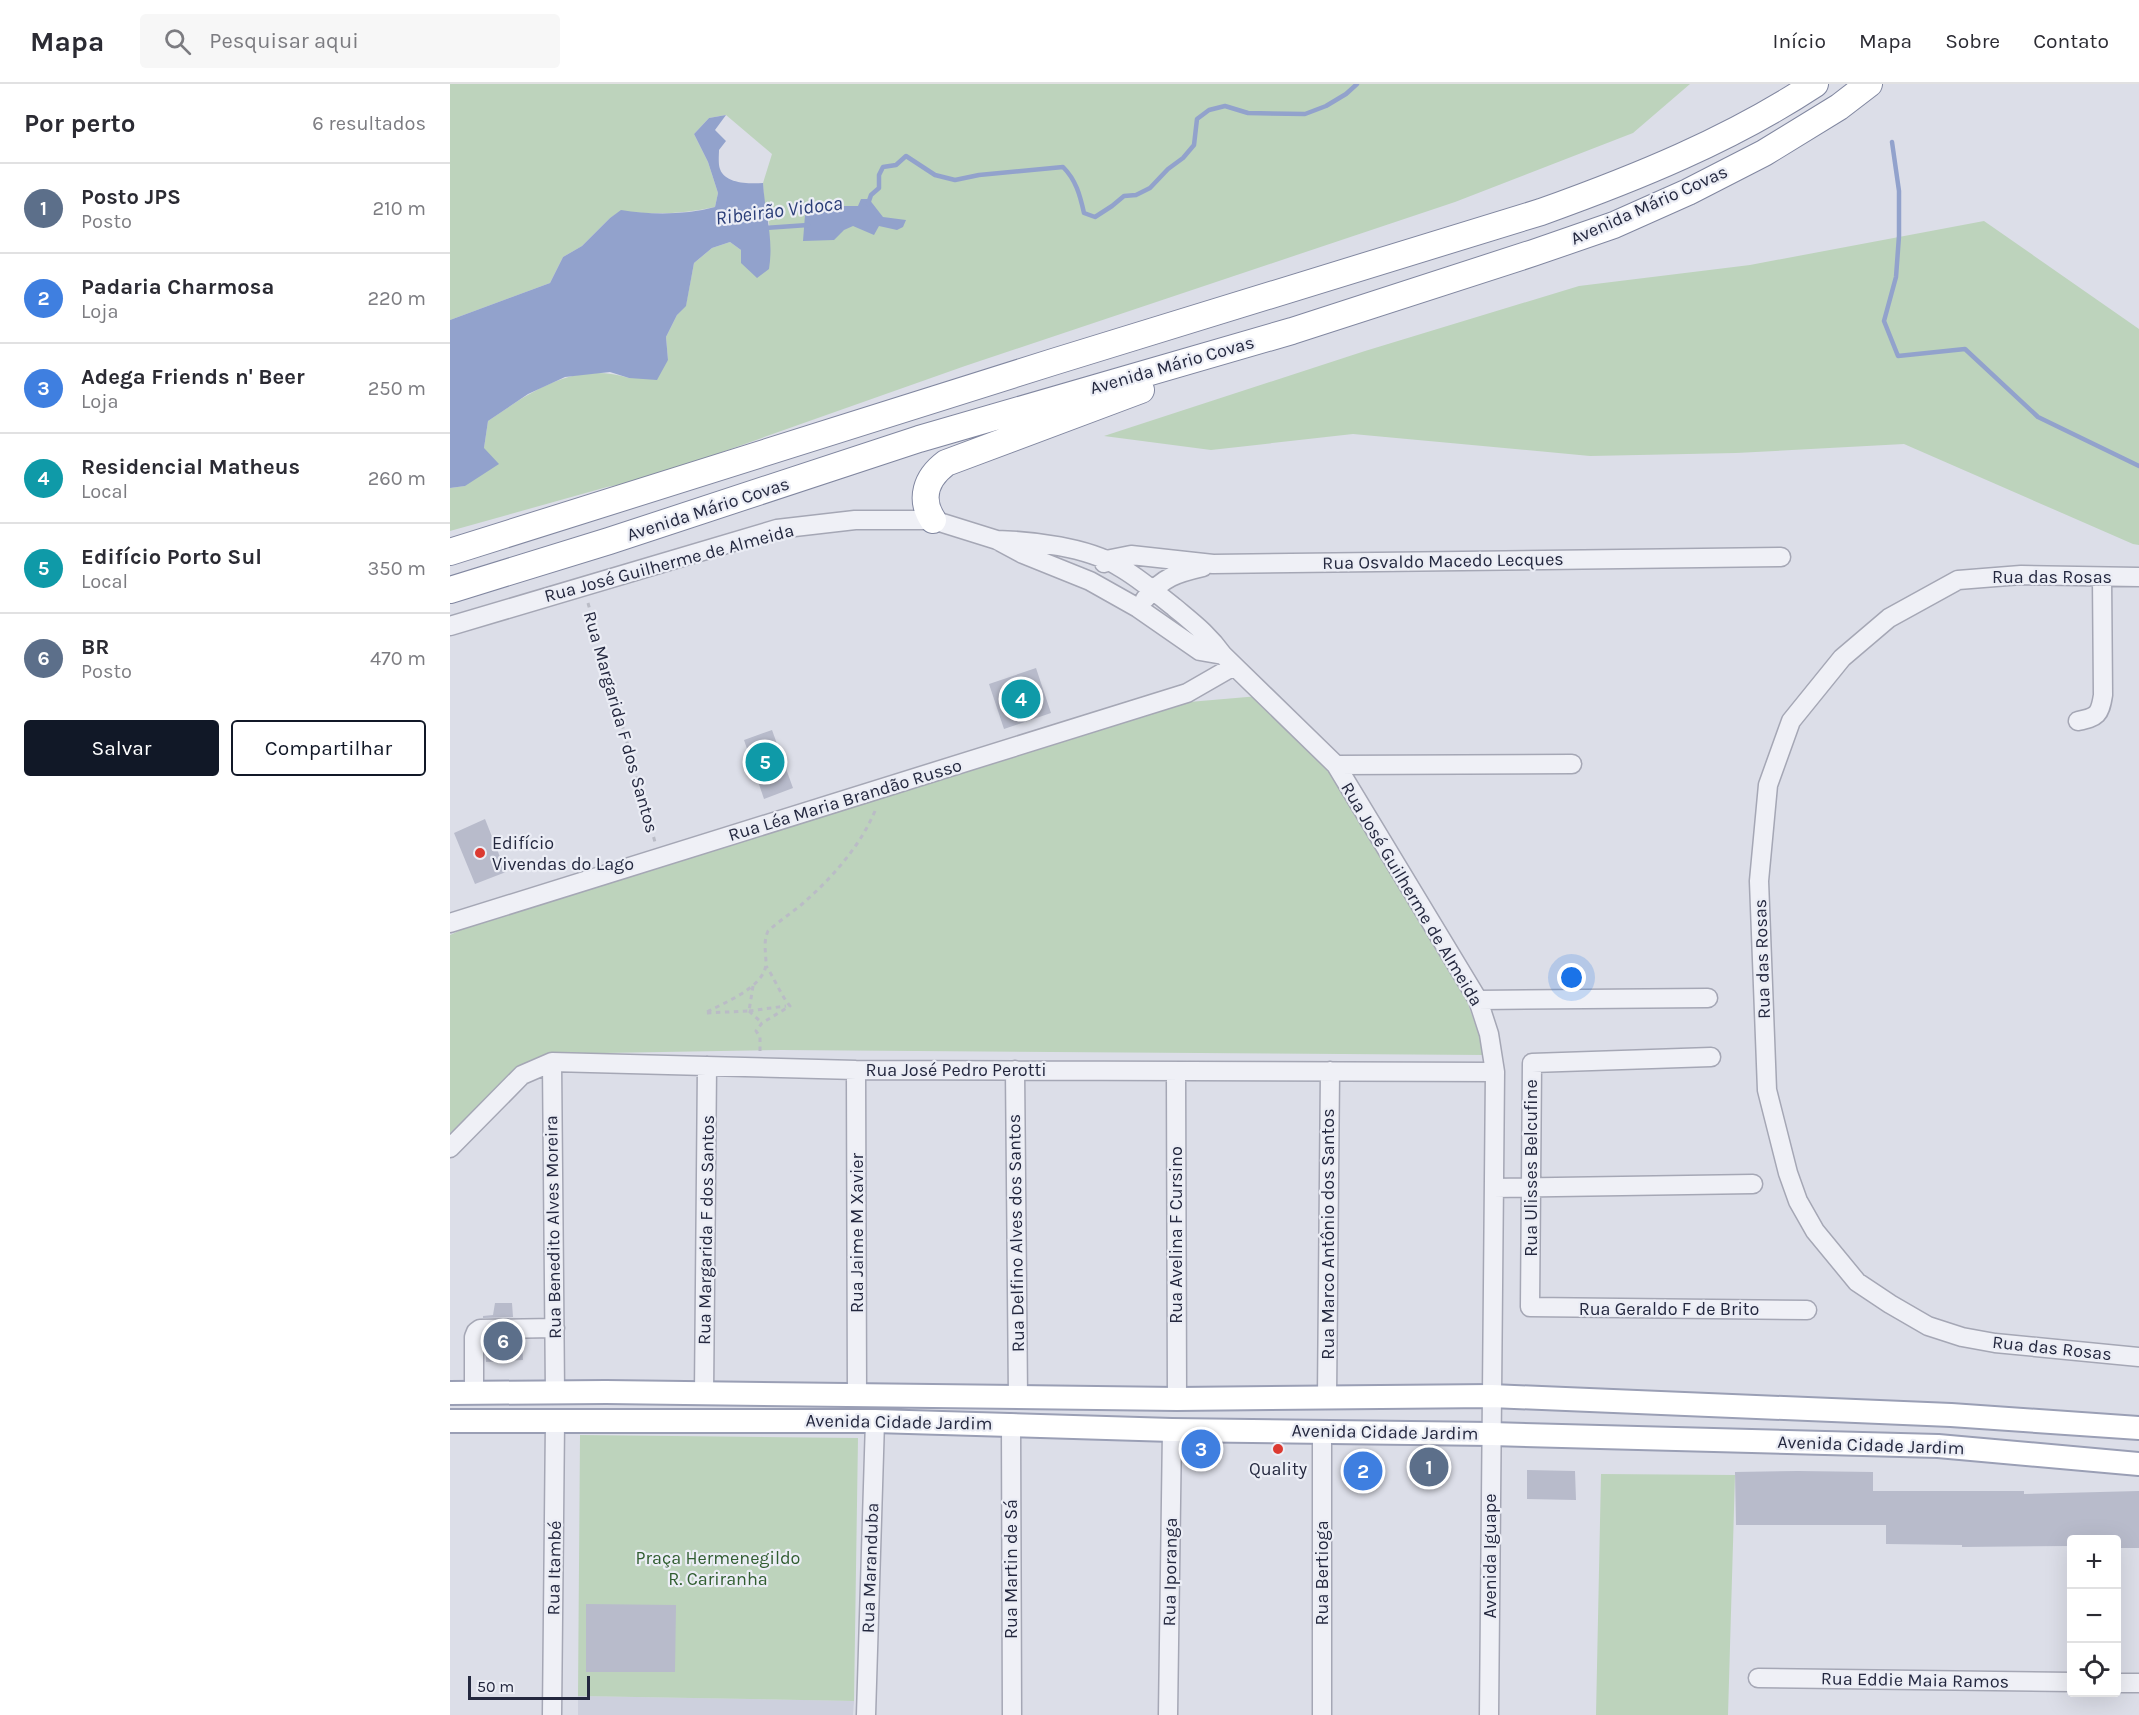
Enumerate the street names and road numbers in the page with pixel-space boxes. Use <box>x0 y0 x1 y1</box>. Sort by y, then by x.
street label: Avenida Mário Covas <box>1567 160 1731 250</box>
street label: Avenida Mário Covas <box>1087 331 1257 399</box>
street label: Avenida Mário Covas <box>624 472 792 546</box>
street label: Rua José Guilherme de Almeida <box>542 519 796 607</box>
street label: Rua Osvaldo Macedo Lecques <box>1322 548 1564 574</box>
street label: Rua das Rosas <box>1992 566 2112 588</box>
street label: Rua Margarida F dos Santos <box>579 608 663 836</box>
street label: Rua Léa Maria Brandão Russo <box>726 754 964 846</box>
street label: Rua José Guilherme de Almeida <box>1336 778 1488 1010</box>
street label: Rua das Rosas <box>1749 899 1775 1019</box>
street label: Rua José Pedro Perotti <box>865 1059 1047 1081</box>
street label: Rua Ulisses Belcufine <box>1520 1079 1542 1257</box>
street label: Rua Marco Antônio dos Santos <box>1317 1108 1339 1360</box>
street label: Rua Delfino Alves dos Santos <box>1003 1114 1029 1352</box>
street label: Rua Benedito Alves Moreira <box>540 1115 566 1339</box>
street label: Rua Margarida F dos Santos <box>693 1115 719 1345</box>
street label: Rua Avelina F Cursino <box>1165 1146 1187 1324</box>
street label: Rua Jaime M Xavier <box>846 1152 868 1313</box>
street label: Rua Geraldo F de Brito <box>1579 1298 1759 1320</box>
street label: Rua das Rosas <box>1991 1331 2113 1365</box>
street label: Avenida Cidade Jardim <box>805 1409 993 1435</box>
street label: Avenida Cidade Jardim <box>1291 1419 1479 1445</box>
street label: Avenida Cidade Jardim <box>1777 1431 1965 1459</box>
street label: Avenida Iguape <box>1479 1493 1501 1619</box>
street label: Rua Martin de Sá <box>1000 1499 1022 1639</box>
street label: Rua Maranduba <box>857 1502 883 1634</box>
street label: Rua Iporanga <box>1158 1517 1182 1627</box>
street label: Rua Bertioga <box>1311 1520 1333 1626</box>
street label: Rua Itambé <box>542 1521 566 1615</box>
street label: Rua Eddie Maia Ramos <box>1821 1667 2009 1693</box>

